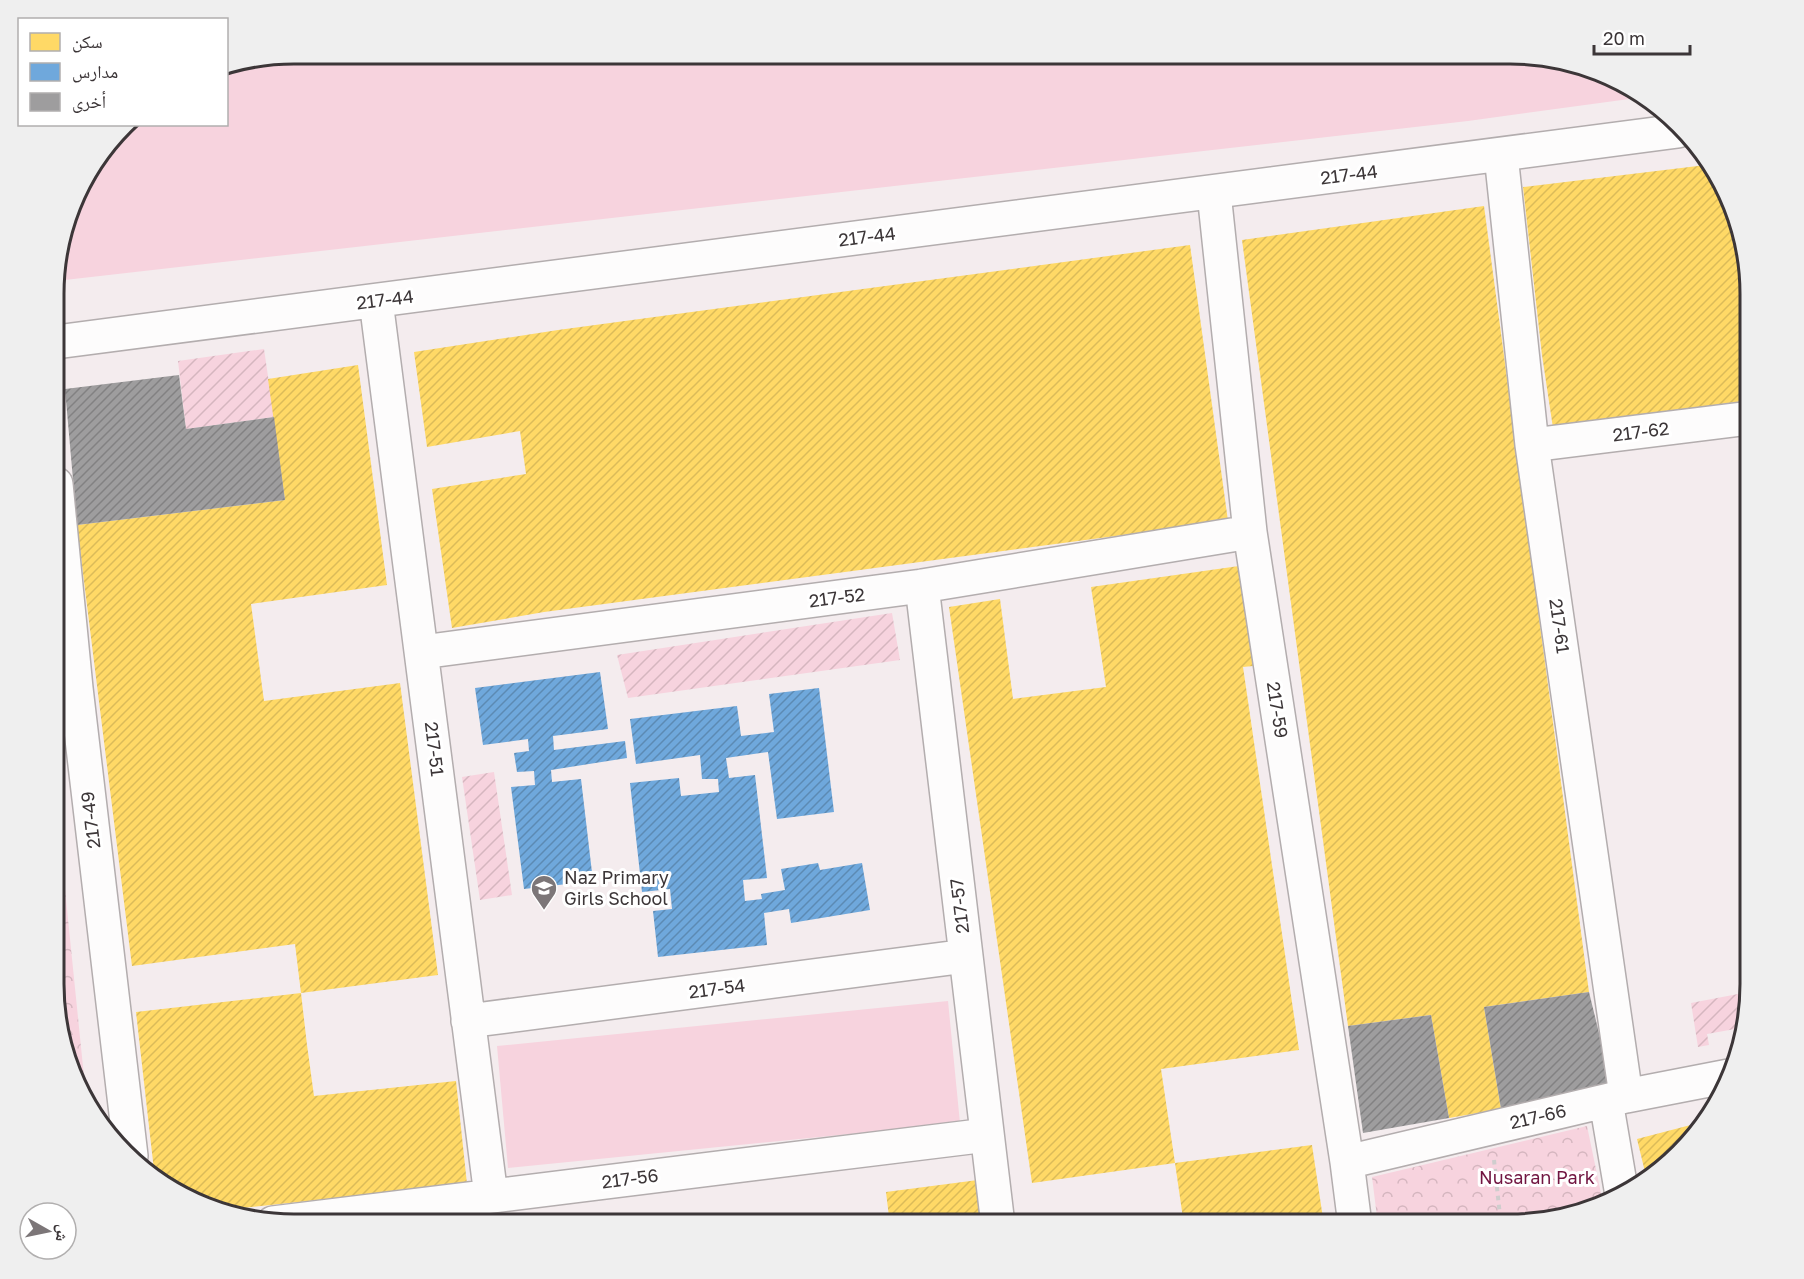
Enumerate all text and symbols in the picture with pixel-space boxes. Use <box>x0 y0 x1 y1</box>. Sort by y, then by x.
legend <box>18 18 228 126</box>
scale bar <box>1594 18 1690 56</box>
text: 20 m <box>1603 27 1645 49</box>
text: سكن <box>72 30 103 53</box>
text: مدارس <box>72 60 118 83</box>
text: أخرى <box>72 90 106 113</box>
street label: 217-44 <box>1319 160 1379 188</box>
street label: 217-44 <box>837 222 897 250</box>
street label: 217-44 <box>355 285 415 313</box>
street label: 217-62 <box>1611 417 1670 445</box>
street label: 217-52 <box>808 583 866 611</box>
street label: 217-61 <box>1545 597 1575 655</box>
street label: 217-59 <box>1263 680 1293 740</box>
street label: 217-51 <box>421 720 449 778</box>
street label: 217-49 <box>76 790 104 850</box>
place label: Naz Primary Girls School <box>564 866 669 909</box>
school or university icon: Naz Primary Girls School <box>529 873 559 911</box>
street label: 217-57 <box>945 877 973 935</box>
street label: 217-54 <box>687 974 747 1002</box>
street label: 217-66 <box>1507 1099 1568 1133</box>
street label: 217-56 <box>600 1164 659 1192</box>
park label: Nusaran Park <box>1479 1166 1595 1188</box>
north arrow <box>18 1201 78 1261</box>
text: ش <box>52 1223 74 1243</box>

